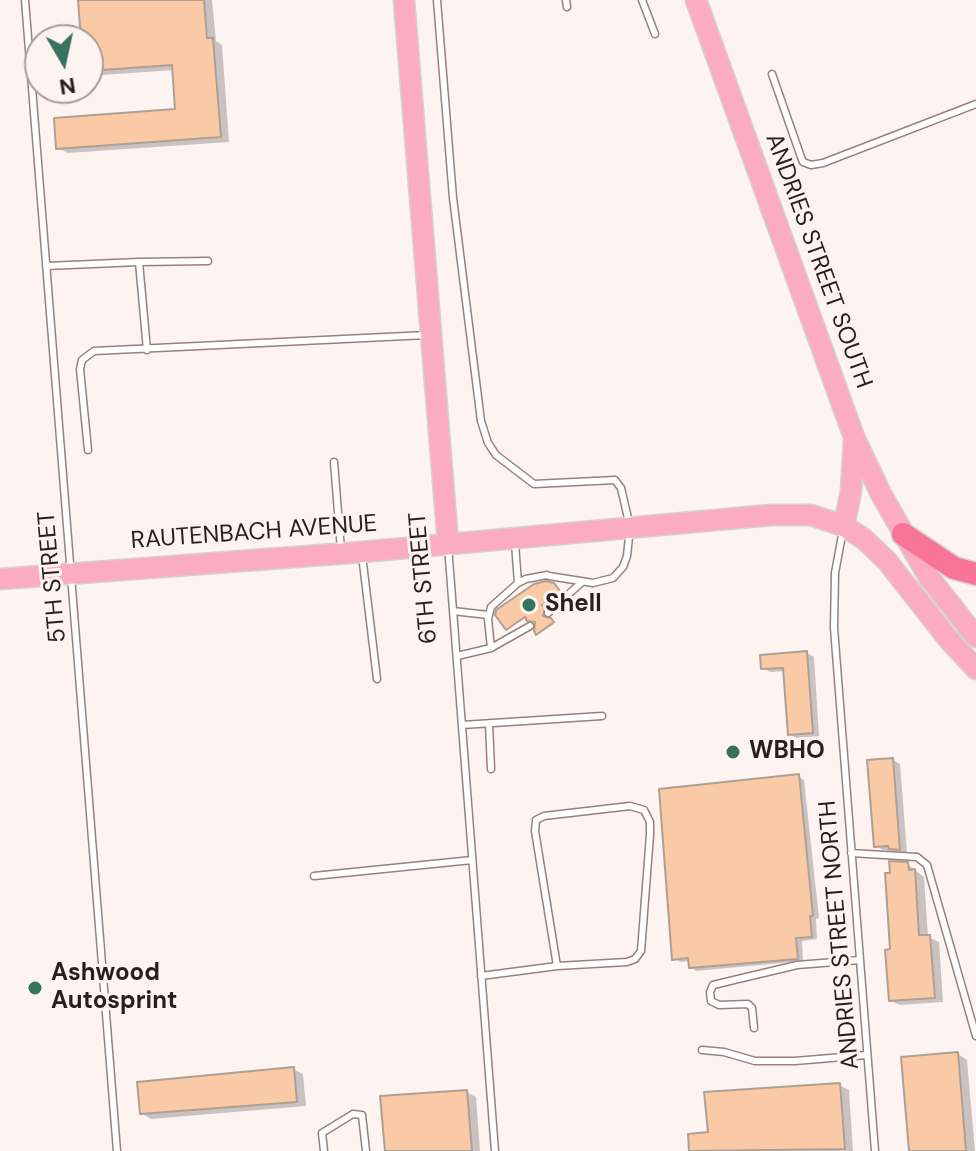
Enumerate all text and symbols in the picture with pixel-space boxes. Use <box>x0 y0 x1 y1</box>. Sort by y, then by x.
north arrow <box>24 24 104 104</box>
text: N <box>57 71 78 102</box>
street label: ANDRIES STREET SOUTH <box>758 130 878 392</box>
street label: 5TH STREET <box>33 510 73 644</box>
street label: RAUTENBACH AVENUE <box>130 510 378 556</box>
street label: 6TH STREET <box>404 511 444 645</box>
place label: Shell <box>545 591 602 619</box>
marker: Shell <box>520 596 538 614</box>
place label: WBHO <box>749 738 825 766</box>
marker: WBHO <box>724 743 742 761</box>
street label: ANDRIES STREET NORTH <box>814 799 866 1071</box>
place label: Ashwood Autosprint <box>51 960 177 1016</box>
marker: Ashwood Autosprint <box>26 979 44 997</box>

